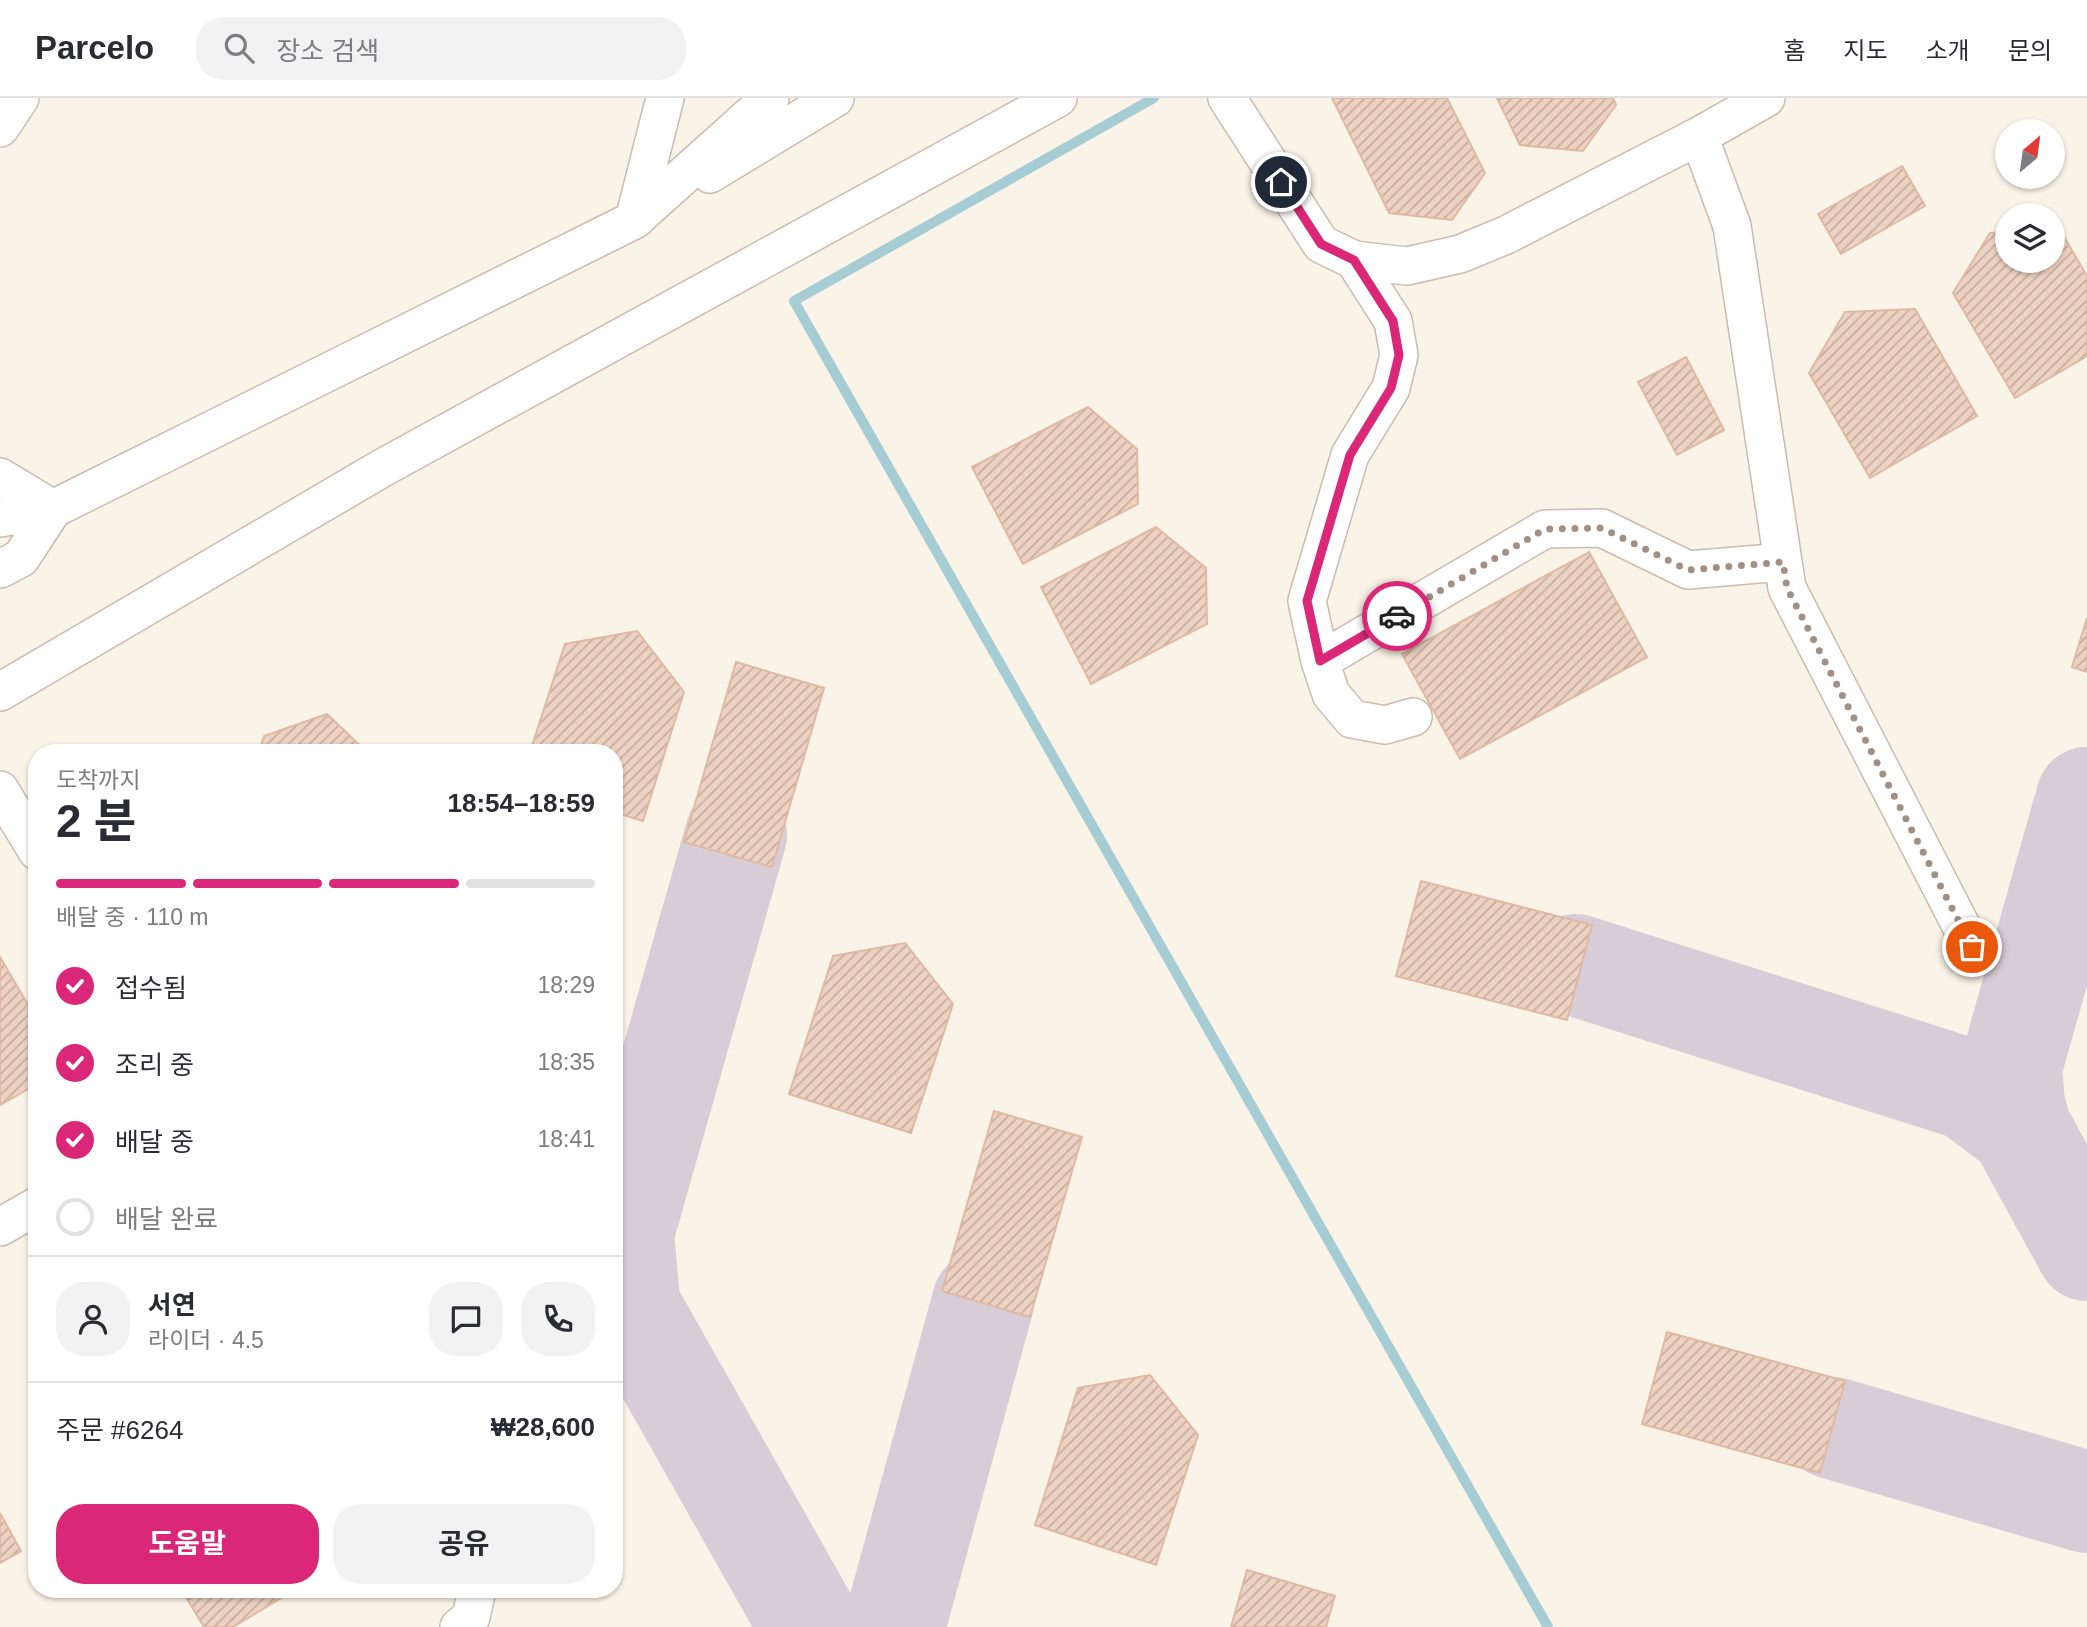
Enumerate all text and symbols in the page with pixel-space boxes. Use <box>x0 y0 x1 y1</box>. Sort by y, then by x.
search box <box>196 17 686 80</box>
text: Parcelo <box>35 29 154 66</box>
icon: search <box>220 29 258 67</box>
text: 장소 검색 <box>276 36 379 66</box>
text: 홈 <box>1783 37 1805 64</box>
text: 지도 <box>1843 37 1888 64</box>
text: 소개 <box>1926 37 1970 64</box>
text: 문의 <box>2008 37 2052 64</box>
north arrow <box>1995 119 2065 189</box>
map controls <box>1995 119 2065 273</box>
pin <box>1251 152 1311 212</box>
icon: home <box>1262 163 1300 201</box>
button: layers <box>1995 203 2065 273</box>
courier <box>1362 581 1432 651</box>
icon: car <box>1378 597 1416 635</box>
text: 도착까지 <box>56 767 141 793</box>
text: 18:54–18:59 <box>448 788 595 818</box>
text: 2 분 <box>56 795 137 847</box>
text: 배달 중 · 110 m <box>56 904 209 930</box>
pin <box>1942 917 2002 977</box>
icon: bag <box>1953 928 1991 966</box>
icon: check <box>56 967 94 1005</box>
text: 18:29 <box>537 972 595 998</box>
text: 접수됨 <box>115 973 187 1003</box>
icon: check <box>56 1044 94 1082</box>
text: 18:35 <box>537 1049 595 1075</box>
text: 조리 중 <box>115 1050 194 1080</box>
icon: check <box>56 1121 94 1159</box>
text: 18:41 <box>537 1126 595 1152</box>
text: 배달 중 <box>115 1127 194 1157</box>
text: 배달 완료 <box>115 1204 218 1234</box>
button: person <box>56 1282 130 1356</box>
button: chat <box>429 1282 503 1356</box>
button: phone <box>521 1282 595 1356</box>
text: 서연 <box>148 1290 196 1320</box>
text: 라이더 · 4.5 <box>148 1327 264 1353</box>
text: ₩28,600 <box>491 1412 595 1442</box>
text: 주문 #6264 <box>56 1415 183 1445</box>
button: 도움말 <box>56 1504 319 1584</box>
button: 공유 <box>333 1504 595 1584</box>

